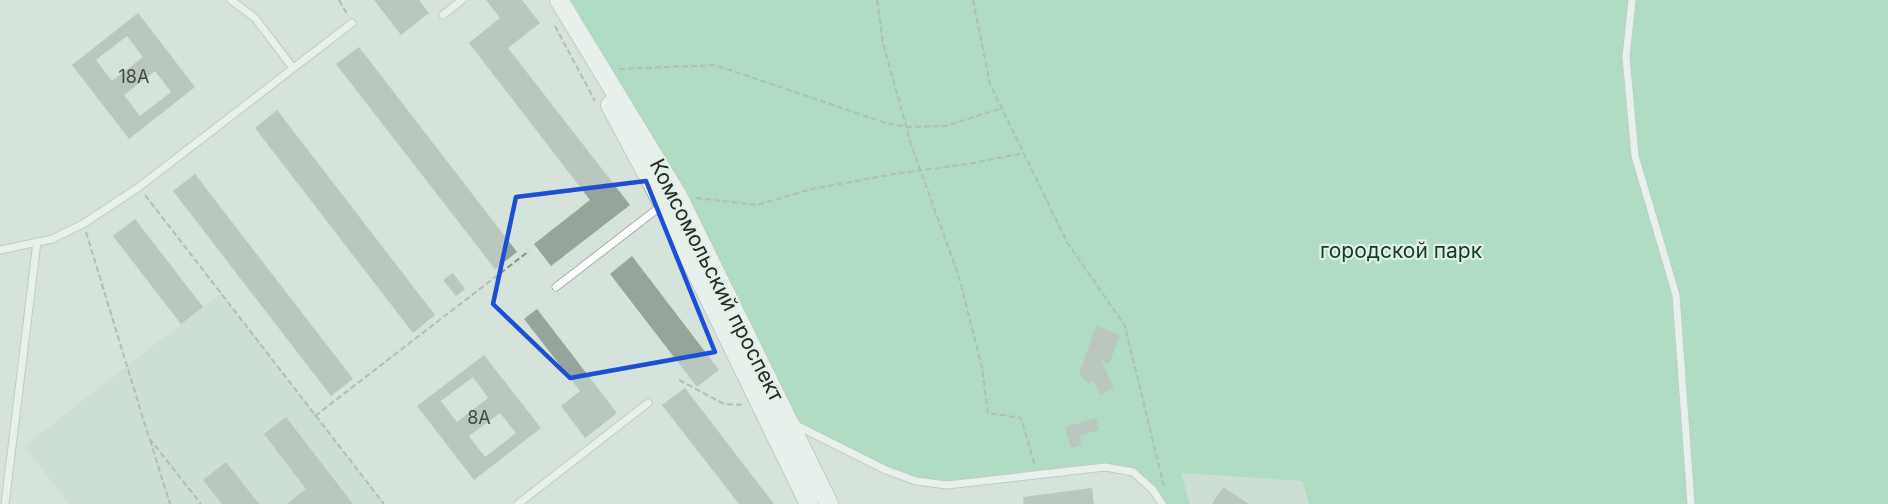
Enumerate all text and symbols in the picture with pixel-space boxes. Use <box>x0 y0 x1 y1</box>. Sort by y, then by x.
house number: 18А <box>119 66 149 87</box>
street label: Комсомольский проспект <box>645 155 789 406</box>
park label: городской парк <box>1320 238 1483 263</box>
house number: 8А <box>467 407 491 428</box>

